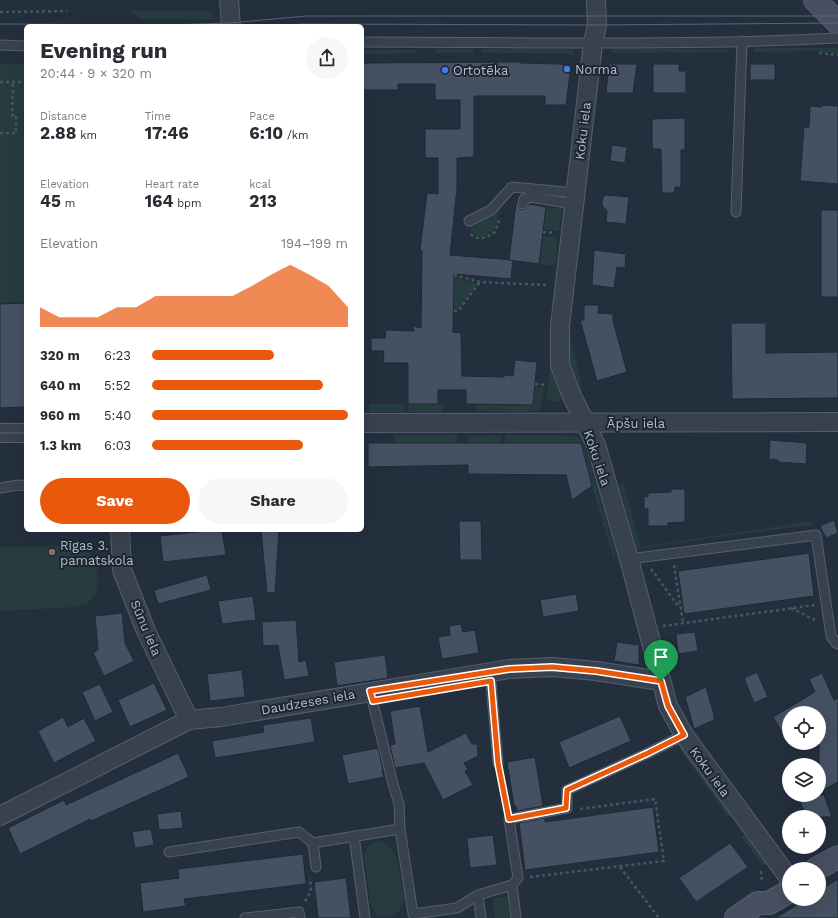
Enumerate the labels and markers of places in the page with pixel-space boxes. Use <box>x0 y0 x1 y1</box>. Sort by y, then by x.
place label: Norma <box>575 62 618 77</box>
place label: Ortotēka <box>453 63 509 78</box>
marker: Norma <box>562 64 572 74</box>
marker: Ortotēka <box>440 65 450 75</box>
place label: Rīgas 3. pamatskola <box>60 538 134 568</box>
marker: Rīgas 3. pamatskola <box>47 547 57 557</box>
pin <box>644 640 678 681</box>

